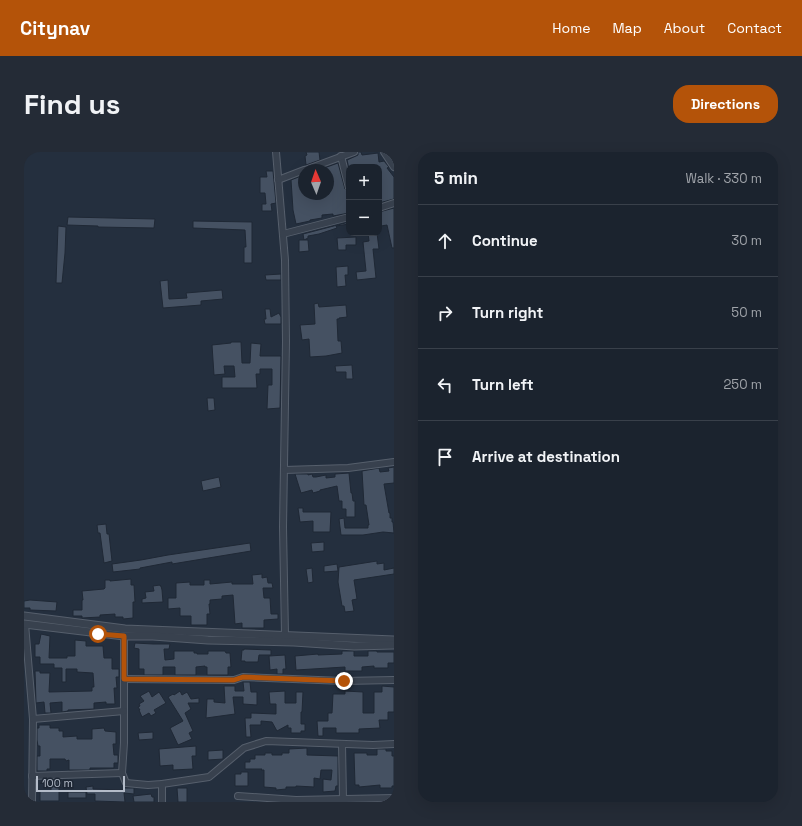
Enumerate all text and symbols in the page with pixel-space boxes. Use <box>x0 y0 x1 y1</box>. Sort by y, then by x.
text: Citynav <box>20 16 90 41</box>
text: Home <box>552 19 590 37</box>
text: Map <box>612 19 642 37</box>
text: About <box>664 19 705 37</box>
text: Contact <box>727 19 782 37</box>
button: Directions <box>673 85 778 123</box>
text: Find us <box>24 86 121 122</box>
north arrow <box>298 164 334 200</box>
map controls <box>346 164 382 236</box>
button: + <box>346 164 382 200</box>
text: 5 min <box>434 167 478 189</box>
text: Walk · 330 m <box>685 170 762 187</box>
button: − <box>346 200 382 236</box>
icon: ahead <box>434 230 456 252</box>
text: Continue <box>472 231 538 250</box>
text: 30 m <box>731 232 762 249</box>
icon: right <box>434 302 456 324</box>
text: Turn right <box>472 303 543 322</box>
text: 50 m <box>731 304 762 321</box>
icon: left <box>434 374 456 396</box>
text: Turn left <box>472 375 534 394</box>
text: 250 m <box>724 376 762 393</box>
icon: arrive <box>434 446 456 468</box>
text: Arrive at destination <box>472 447 620 466</box>
route start <box>89 625 107 643</box>
route end <box>335 672 353 690</box>
scale bar <box>36 774 125 793</box>
text: 100 m <box>42 776 73 790</box>

